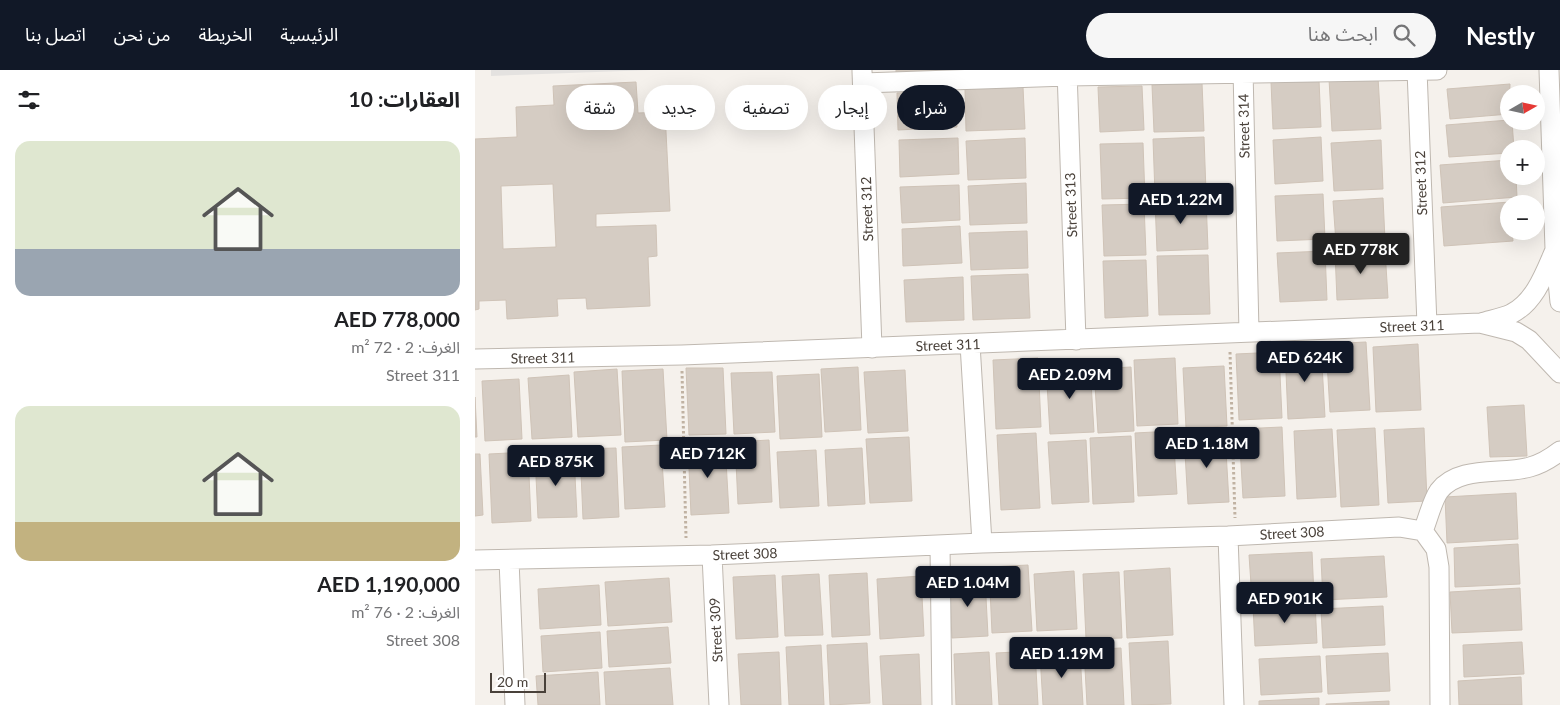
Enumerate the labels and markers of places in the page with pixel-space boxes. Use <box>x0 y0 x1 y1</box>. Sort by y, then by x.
pin: AED 1.22M <box>1124 182 1238 225</box>
pin: AED 778K <box>1309 232 1413 275</box>
pin: AED 624K <box>1253 340 1357 383</box>
pin: AED 2.09M <box>1013 358 1127 400</box>
pin: AED 1.18M <box>1150 426 1264 469</box>
pin: AED 712K <box>656 436 760 479</box>
pin: AED 875K <box>504 444 608 487</box>
pin: AED 1.04M <box>911 566 1025 608</box>
pin: AED 901K <box>1233 582 1337 624</box>
pin: AED 1.19M <box>1005 636 1119 679</box>

